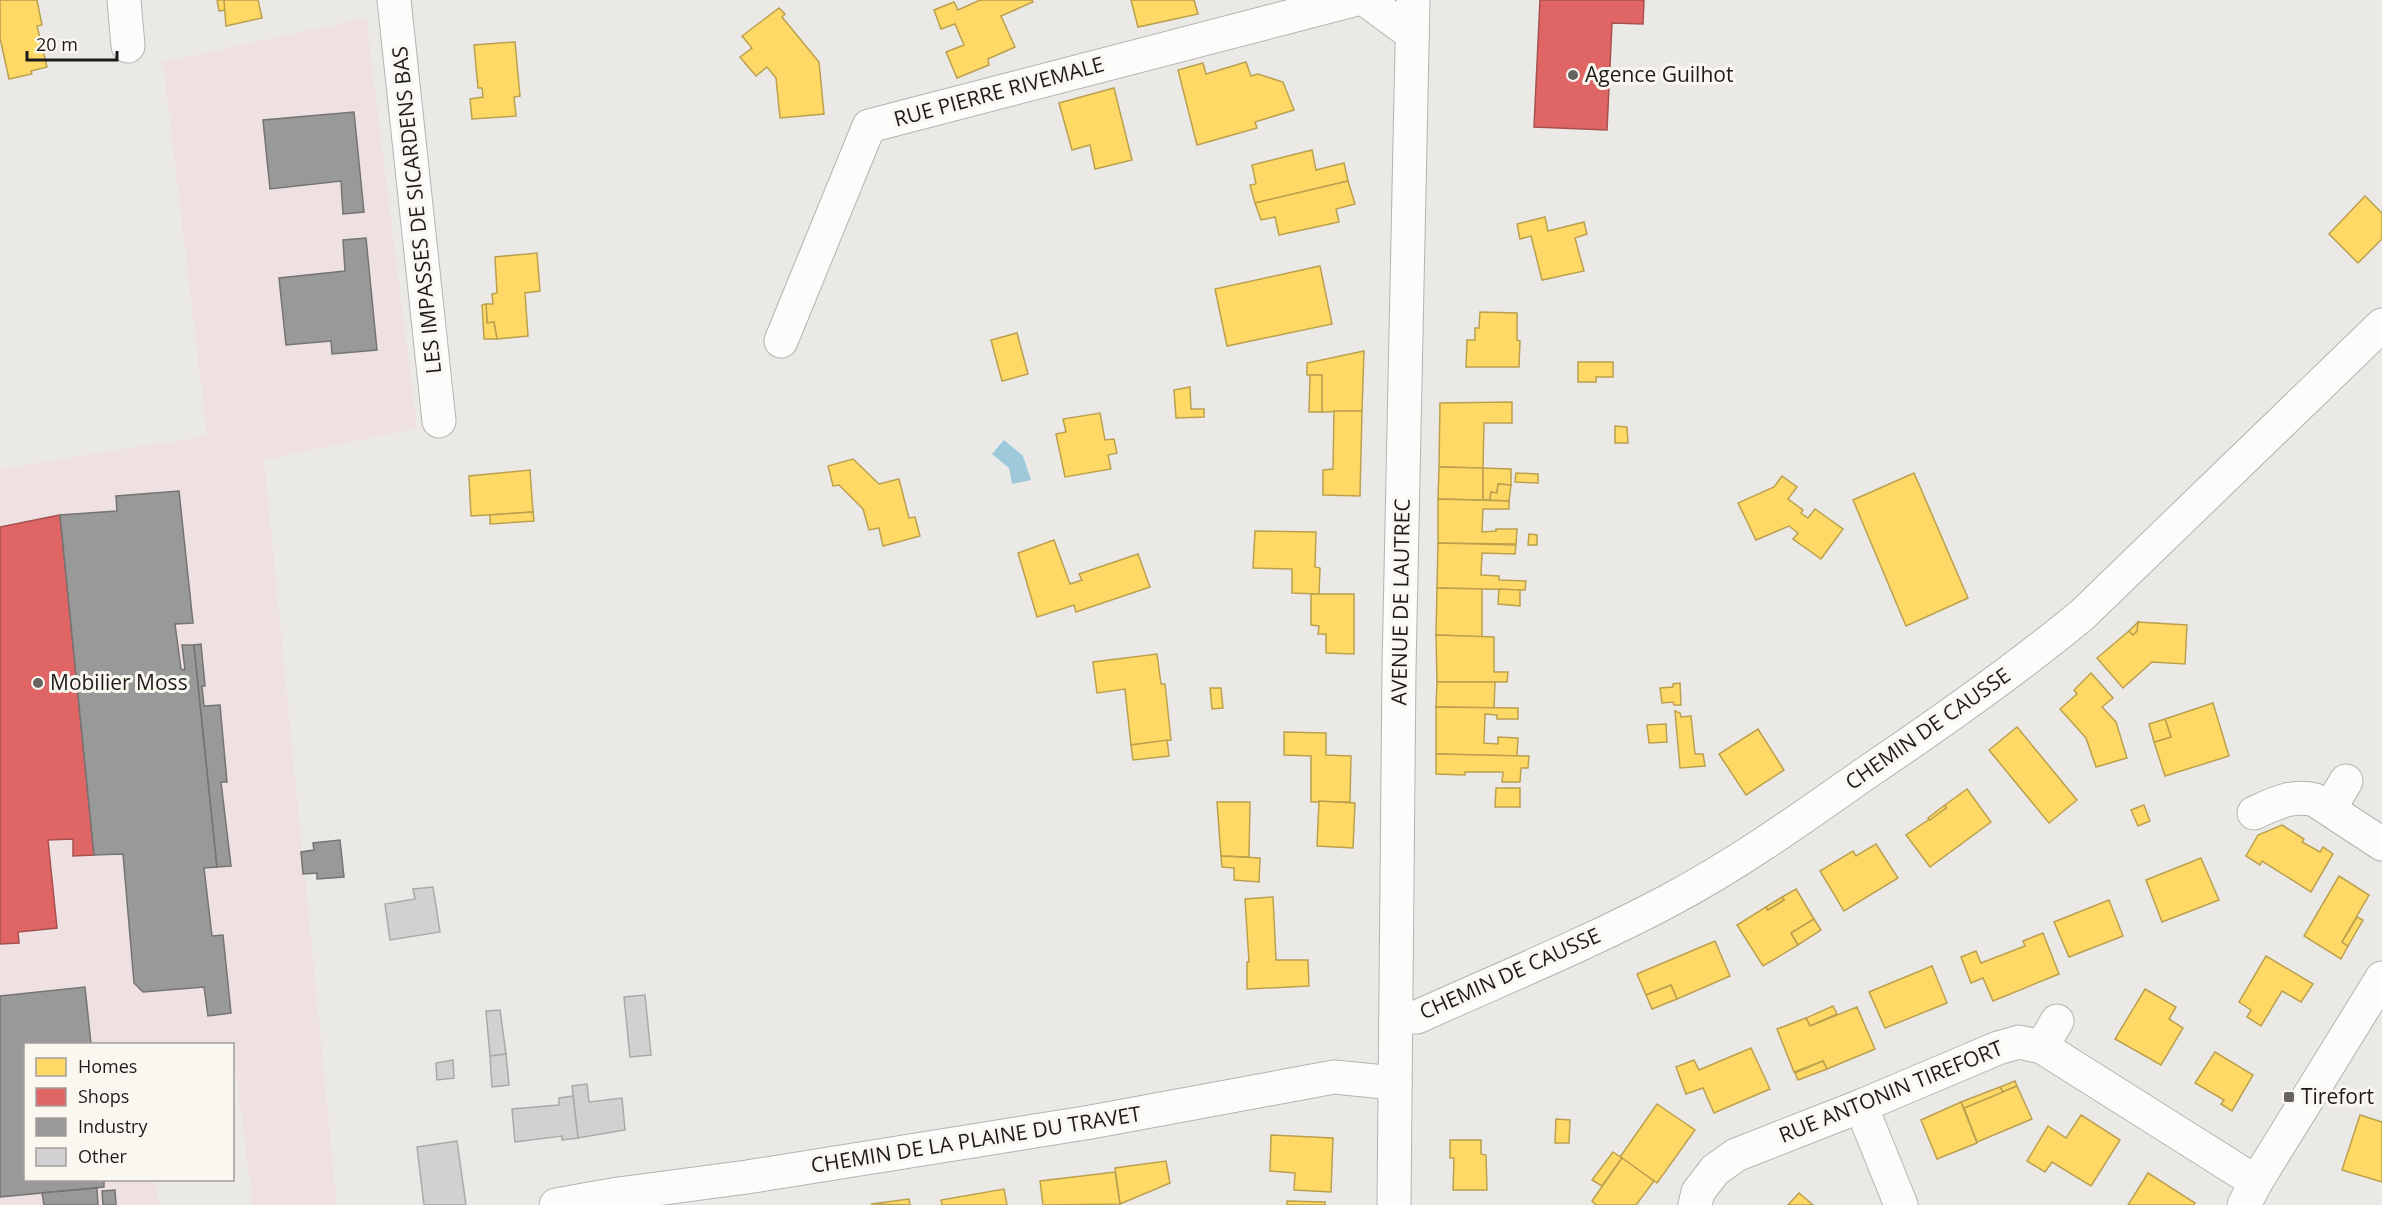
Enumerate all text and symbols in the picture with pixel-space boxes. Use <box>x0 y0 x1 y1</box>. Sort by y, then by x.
scale bar <box>27 24 117 62</box>
text: 20 m <box>36 32 78 56</box>
street label: LES IMPASSES DE SICARDENS BAS <box>385 45 447 375</box>
street label: RUE PIERRE RIVEMALE <box>891 50 1107 133</box>
place label: Agence Guilhot <box>1585 60 1733 88</box>
marker: Agence Guilhot <box>1566 68 1580 82</box>
street label: AVENUE DE LAUTREC <box>1384 498 1416 706</box>
street label: CHEMIN DE CAUSSE <box>1839 661 2015 796</box>
place label: Mobilier Moss <box>50 668 188 696</box>
marker: Mobilier Moss <box>31 676 45 690</box>
street label: CHEMIN DE CAUSSE <box>1415 921 1604 1026</box>
street label: RUE ANTONIN TIREFORT <box>1775 1033 2007 1149</box>
legend <box>24 1043 234 1181</box>
text: Homes <box>78 1054 137 1078</box>
place label: Tirefort <box>2301 1082 2374 1110</box>
text: Shops <box>78 1084 129 1108</box>
marker: Tirefort <box>2282 1090 2296 1104</box>
street label: CHEMIN DE LA PLAINE DU TRAVET <box>809 1099 1143 1179</box>
text: Industry <box>78 1114 148 1138</box>
text: Other <box>78 1144 128 1168</box>

